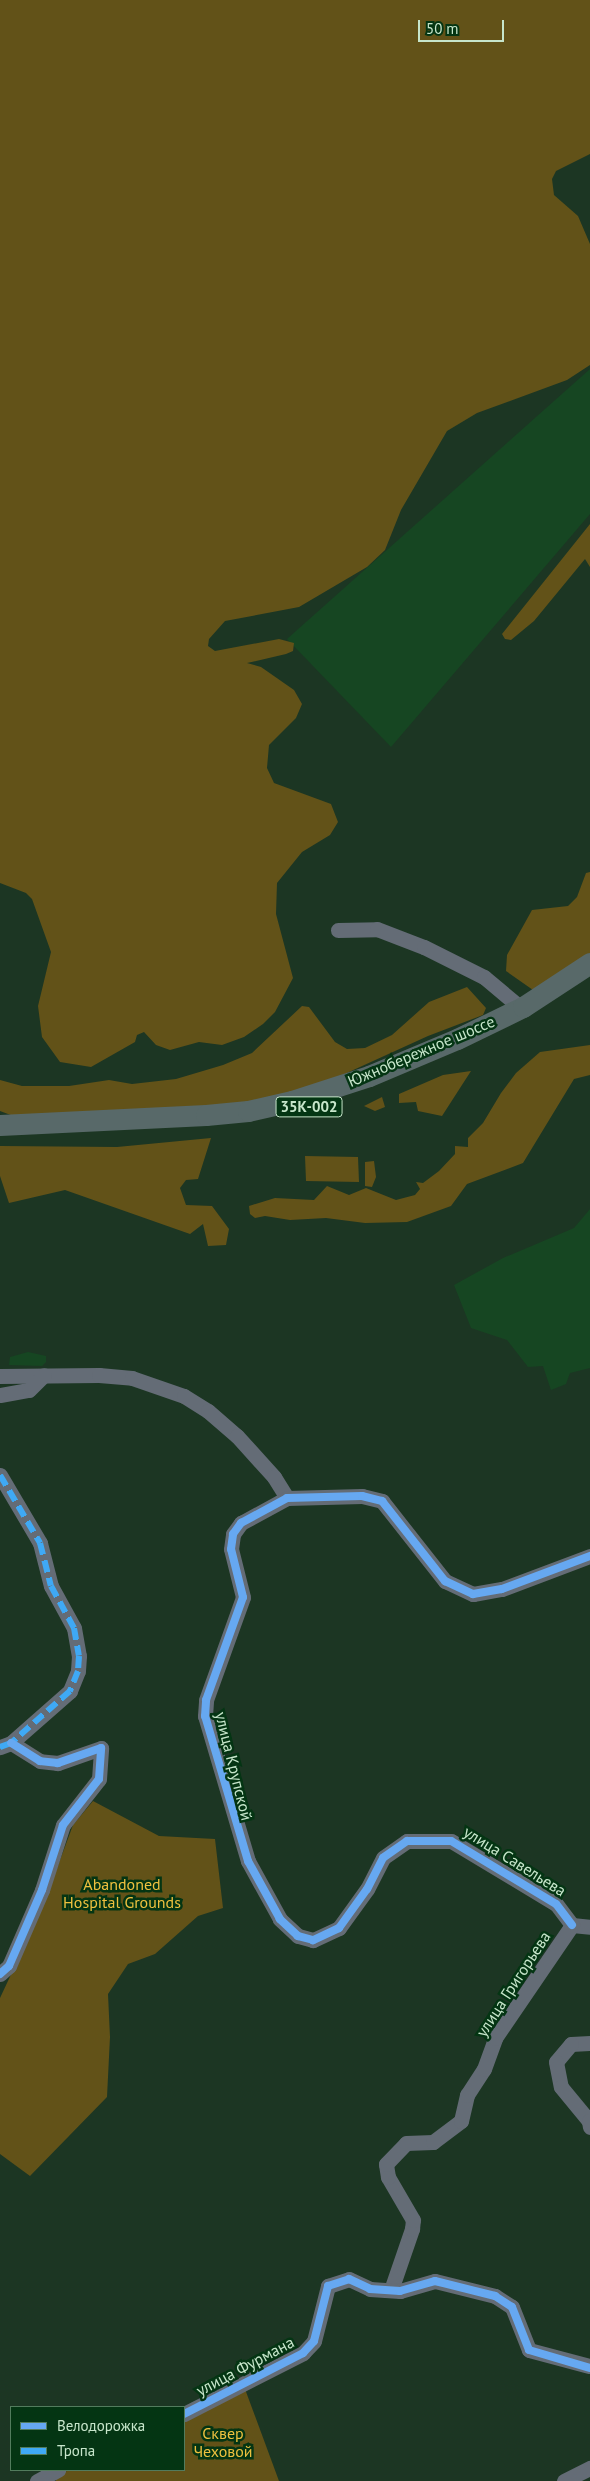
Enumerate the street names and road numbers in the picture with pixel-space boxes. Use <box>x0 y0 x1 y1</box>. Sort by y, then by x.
street label: Южнобережное шоссе <box>345 1011 497 1091</box>
road number: 35К-002 <box>275 1094 343 1120</box>
street label: улица Крупской <box>211 1710 257 1822</box>
street label: улица Савельева <box>460 1822 570 1900</box>
street label: улица Григорьева <box>472 1928 554 2040</box>
street label: улица Фурмана <box>193 2332 297 2400</box>

